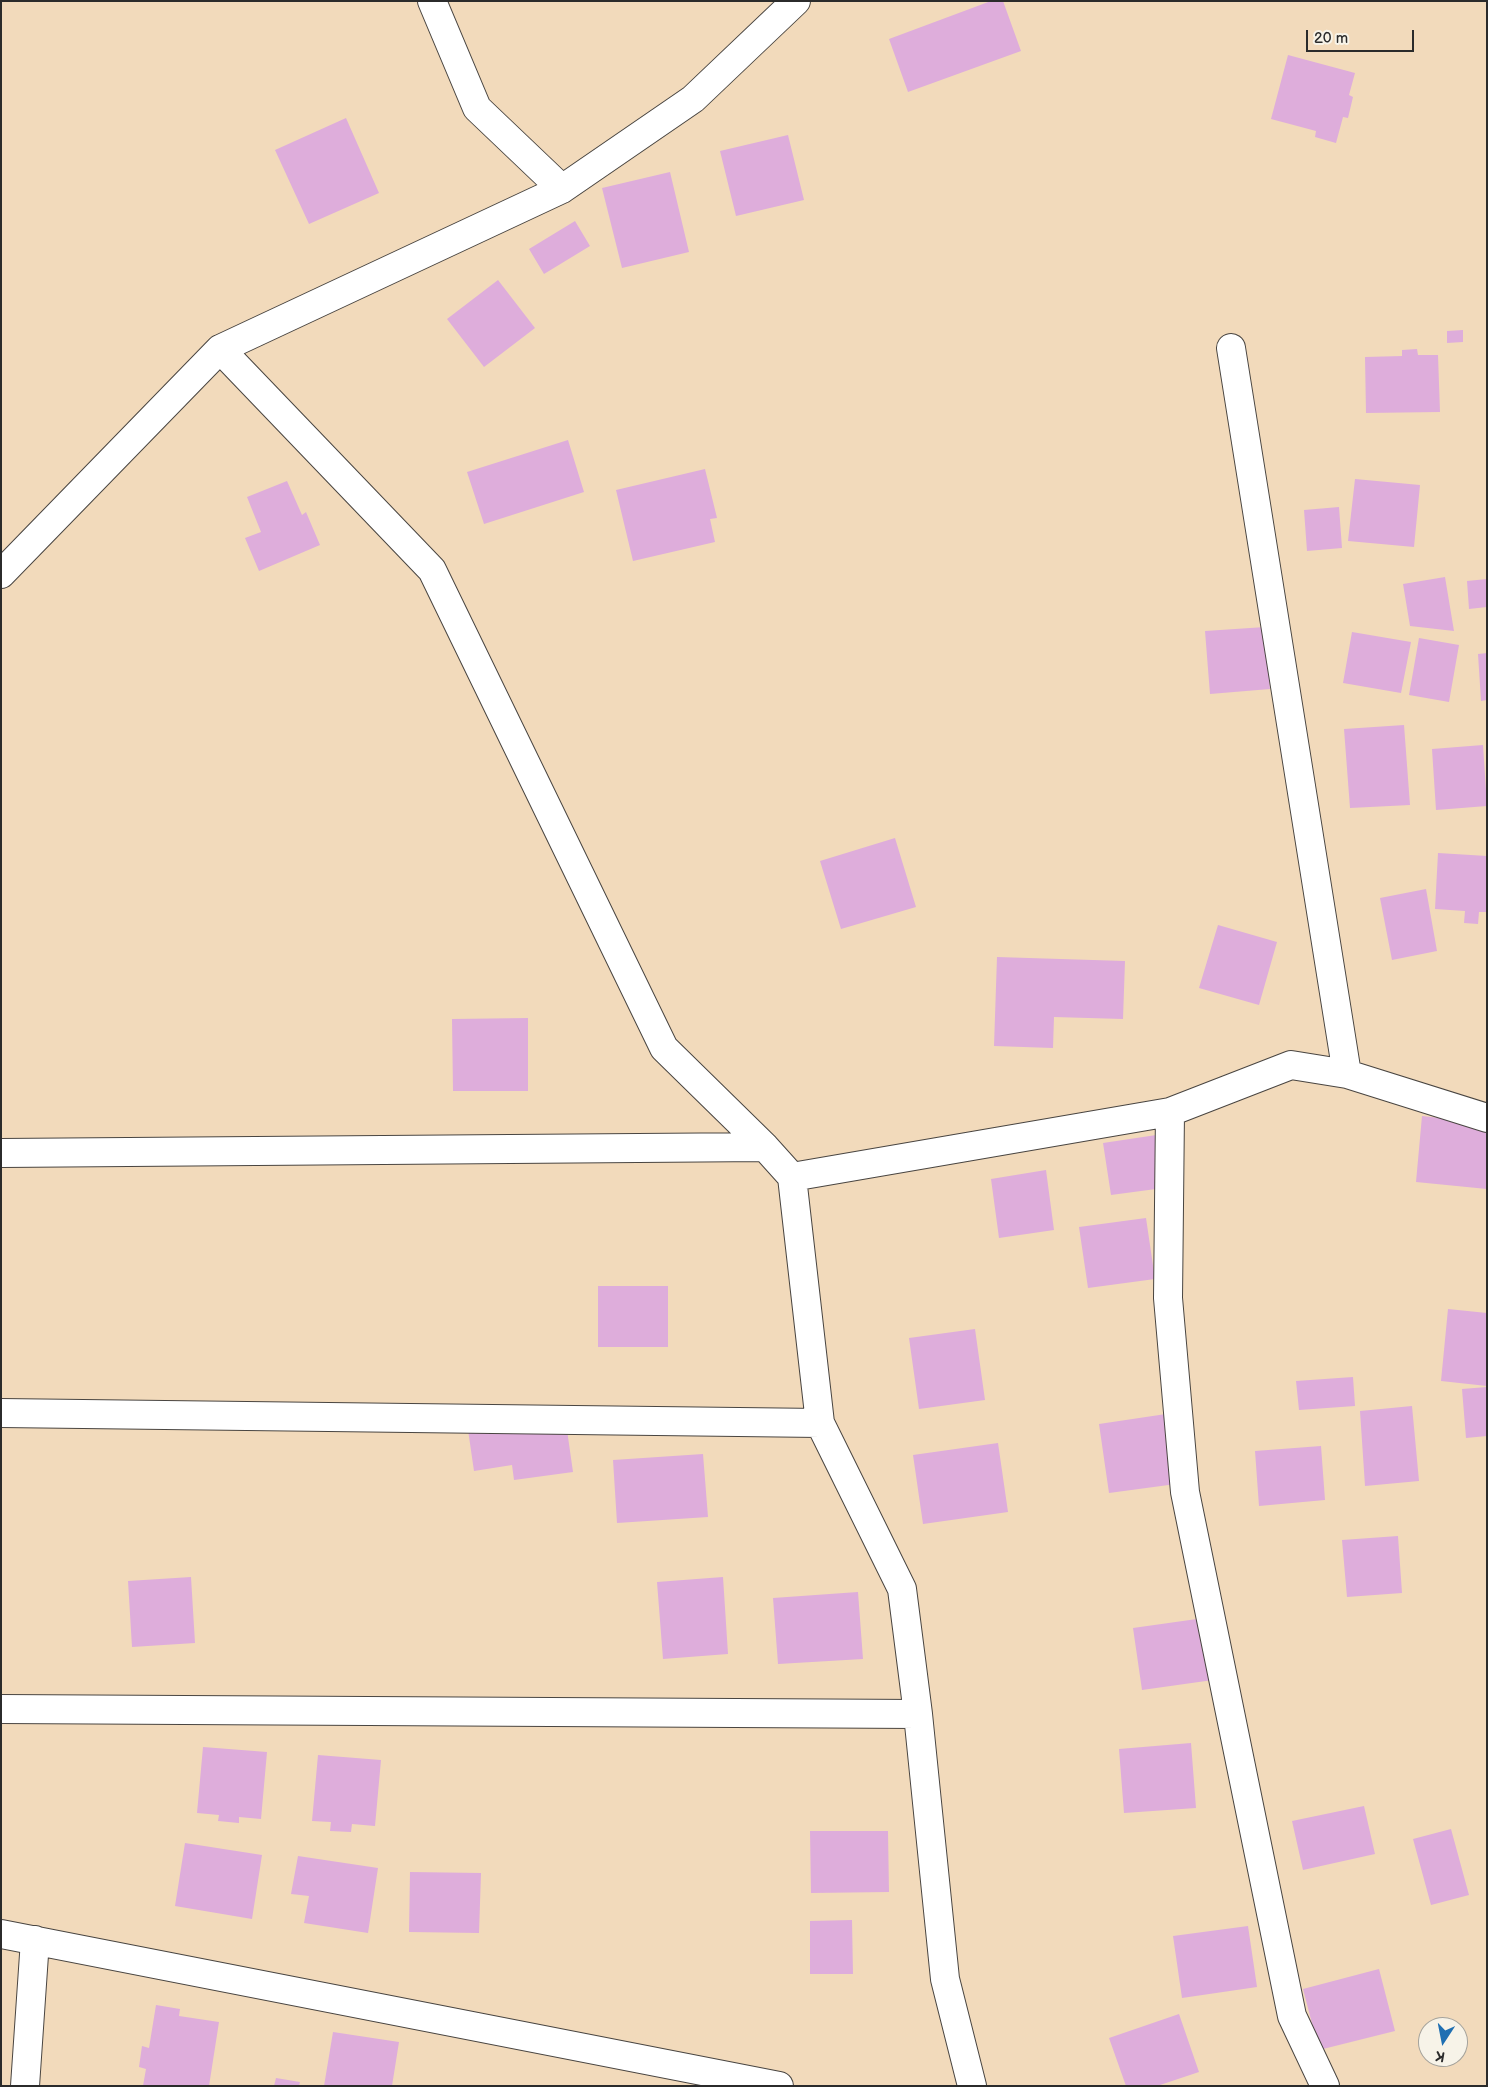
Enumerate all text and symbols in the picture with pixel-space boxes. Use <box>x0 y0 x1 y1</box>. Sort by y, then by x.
scale bar <box>1308 20 1416 52</box>
text: 20 m <box>1314 29 1348 48</box>
north arrow <box>1418 2017 1468 2067</box>
text: K <box>1434 2047 1447 2065</box>

